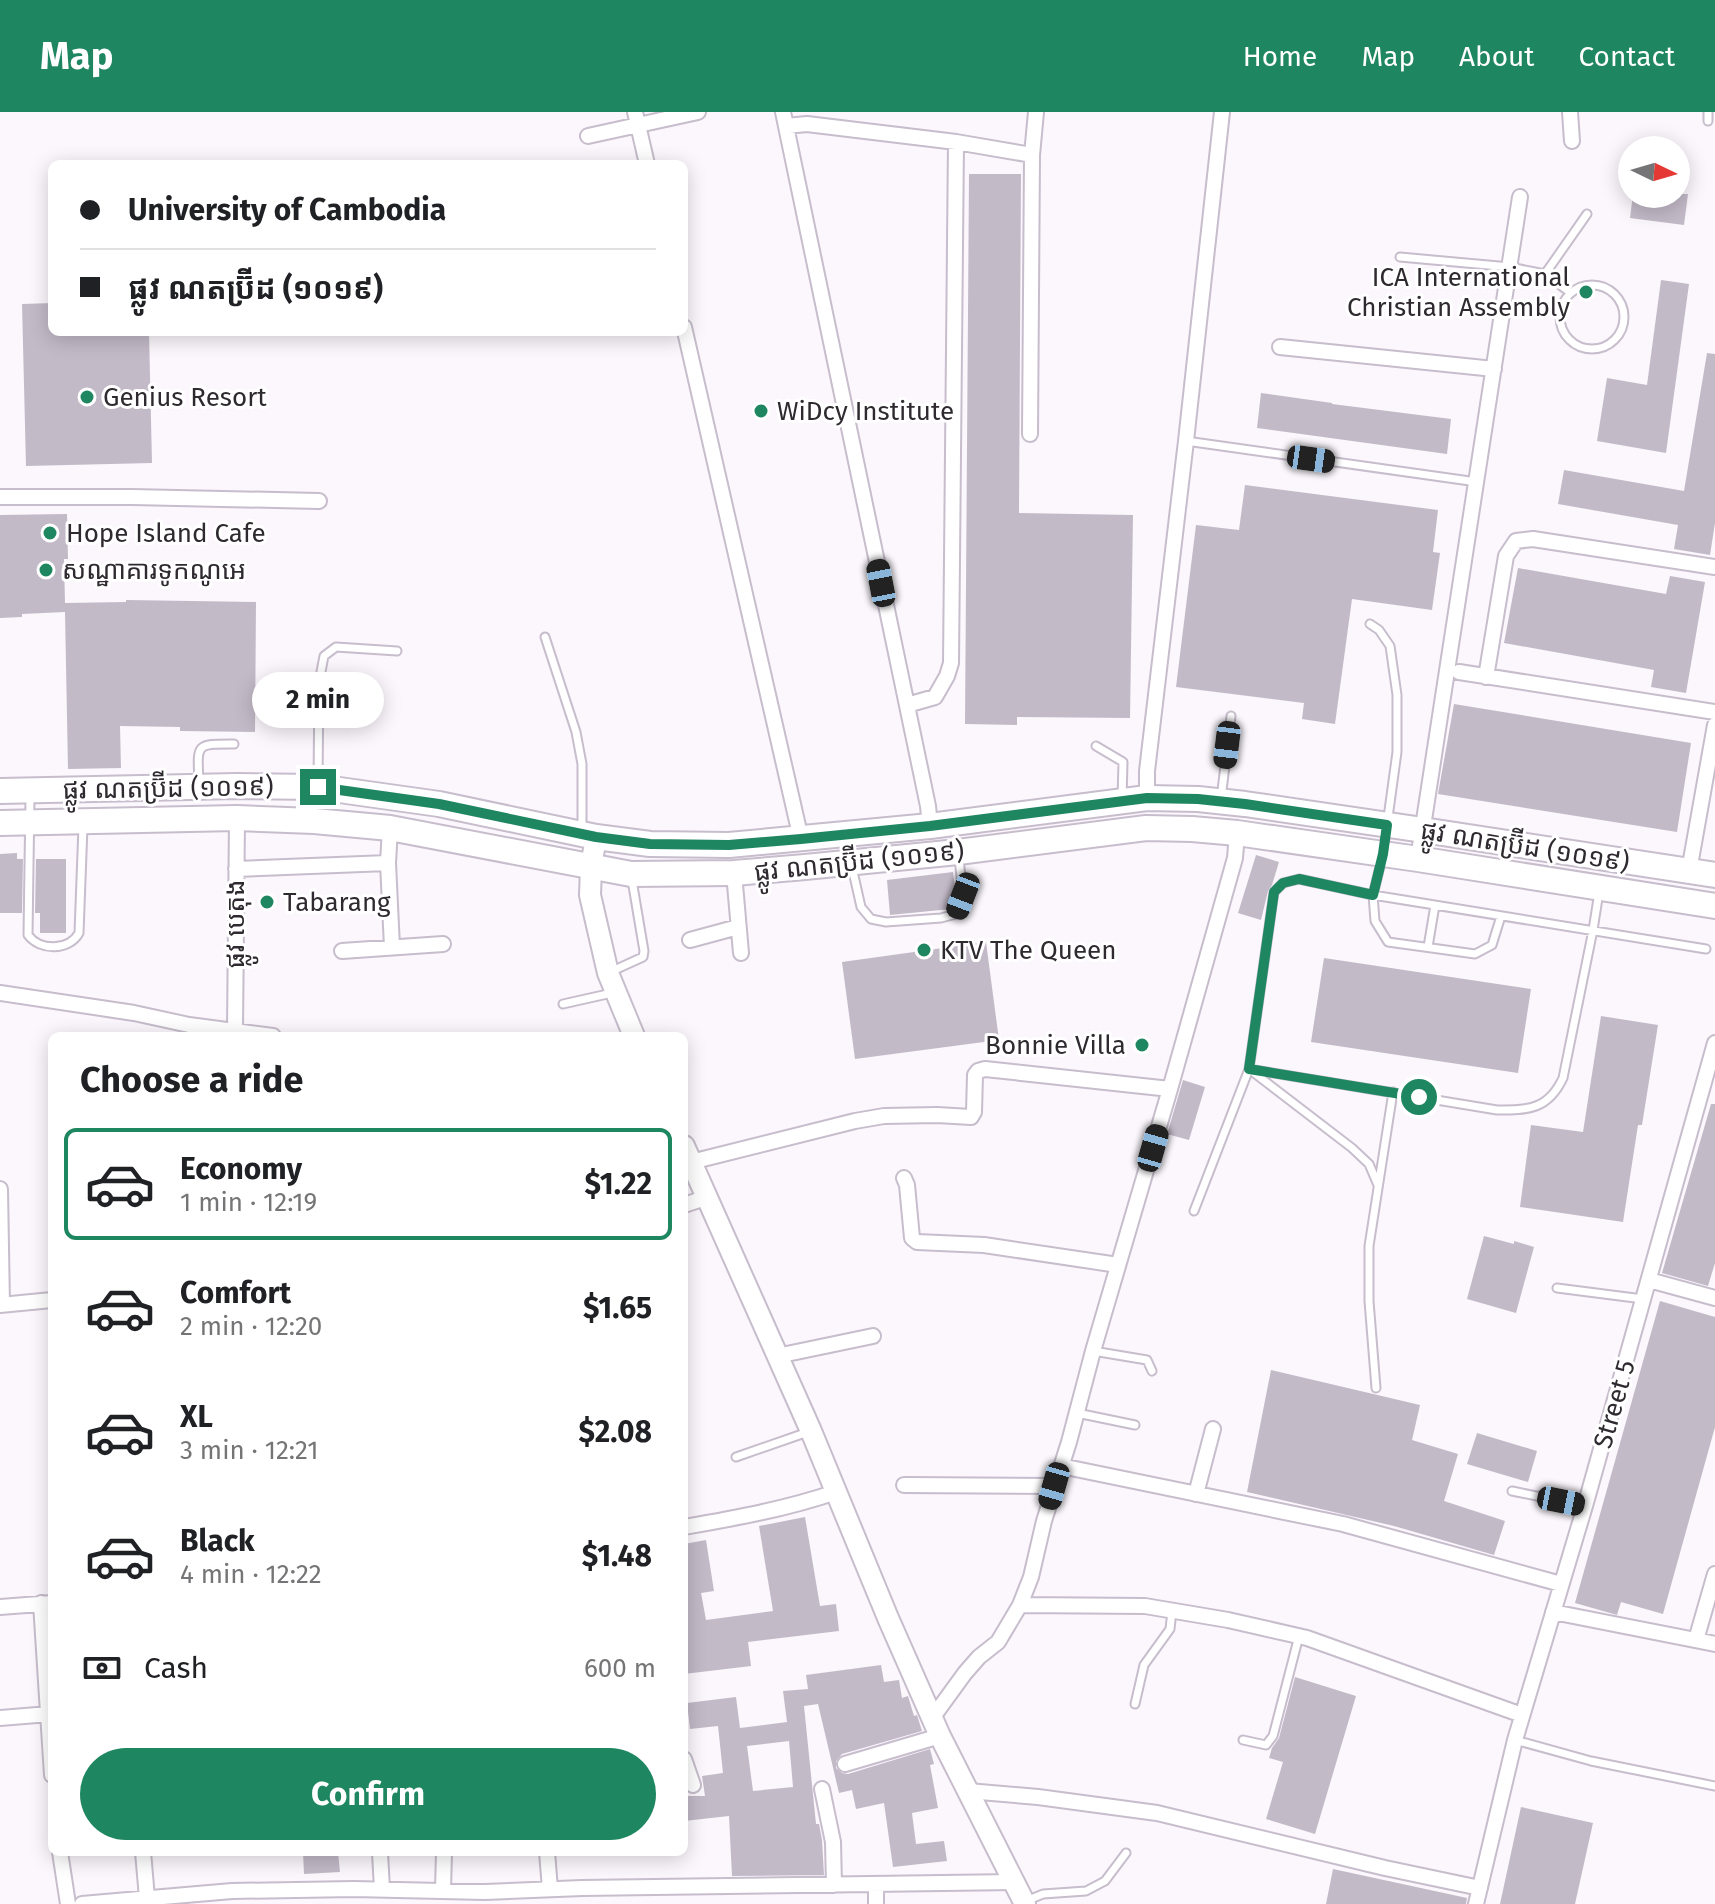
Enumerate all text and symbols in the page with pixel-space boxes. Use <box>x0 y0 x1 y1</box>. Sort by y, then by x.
text: Map <box>40 33 113 79</box>
text: Home <box>1243 40 1317 73</box>
text: Map <box>1361 40 1415 73</box>
text: About <box>1459 40 1534 73</box>
text: Contact <box>1578 40 1675 73</box>
north arrow <box>1618 136 1690 208</box>
map controls <box>1618 136 1690 208</box>
text: University of Cambodia <box>128 192 446 228</box>
place label: ICA International Christian Assembly <box>1347 262 1570 323</box>
text: ផ្លូវ ណតប្រ៊ីដ (១០១៩) <box>128 271 383 307</box>
marker: ICA International Christian Assembly <box>1577 283 1595 301</box>
place label: Genius Resort <box>103 382 267 413</box>
marker: Genius Resort <box>78 388 96 406</box>
place label: WiDcy Institute <box>777 396 954 427</box>
marker: WiDcy Institute <box>752 402 770 420</box>
car <box>1286 444 1336 474</box>
place label: Hope Island Cafe <box>66 518 266 549</box>
marker: Hope Island Cafe <box>41 524 59 542</box>
place label: សណ្ឋាគារទូកណូអេ <box>62 555 246 587</box>
car <box>865 557 897 609</box>
marker: សណ្ឋាគារទូកណូអេ <box>37 561 55 579</box>
callout: 2 min <box>252 671 384 727</box>
text: 2 min <box>286 684 350 715</box>
car <box>1212 720 1242 770</box>
street label: ផ្លូវ ណតប្រ៊ីដ (១០១៩) <box>62 768 274 814</box>
route end <box>300 769 336 805</box>
street label: ផ្លូវ ណតប្រ៊ីដ (១០១៩) <box>1417 812 1632 886</box>
street label: ផ្លូវ ណតប្រ៊ីដ (១០១៩) <box>752 832 966 896</box>
car <box>943 869 983 923</box>
street label: ផ្លូវ បេតុង <box>220 880 259 968</box>
place label: Tabarang <box>283 887 391 918</box>
marker: Tabarang <box>258 893 276 911</box>
place label: KTV The Queen <box>940 935 1117 966</box>
marker: KTV The Queen <box>915 941 933 959</box>
place label: Bonnie Villa <box>985 1030 1126 1061</box>
marker: Bonnie Villa <box>1133 1036 1151 1054</box>
text: Choose a ride <box>80 1058 303 1102</box>
route start <box>1401 1079 1437 1115</box>
car <box>1135 1122 1171 1174</box>
icon: car <box>84 1148 156 1220</box>
text: Economy <box>180 1151 302 1187</box>
text: $1.22 <box>584 1166 652 1202</box>
text: 1 min · 12:19 <box>180 1187 317 1218</box>
icon: car <box>84 1272 156 1344</box>
text: Comfort <box>180 1275 291 1311</box>
text: $1.65 <box>583 1290 652 1326</box>
text: 2 min · 12:20 <box>180 1311 322 1342</box>
street label: Street 5 <box>1587 1356 1642 1452</box>
icon: car <box>84 1396 156 1468</box>
text: XL <box>180 1399 213 1435</box>
text: $2.08 <box>579 1414 652 1450</box>
text: 3 min · 12:21 <box>180 1435 319 1466</box>
car <box>1036 1460 1072 1512</box>
car <box>1535 1485 1587 1517</box>
icon: car <box>84 1520 156 1592</box>
text: Black <box>180 1523 255 1559</box>
text: $1.48 <box>582 1538 652 1574</box>
text: 4 min · 12:22 <box>180 1559 322 1590</box>
icon: cash <box>80 1646 124 1690</box>
text: Cash <box>144 1650 208 1686</box>
text: 600 m <box>584 1653 656 1684</box>
button: Confirm <box>80 1748 656 1840</box>

